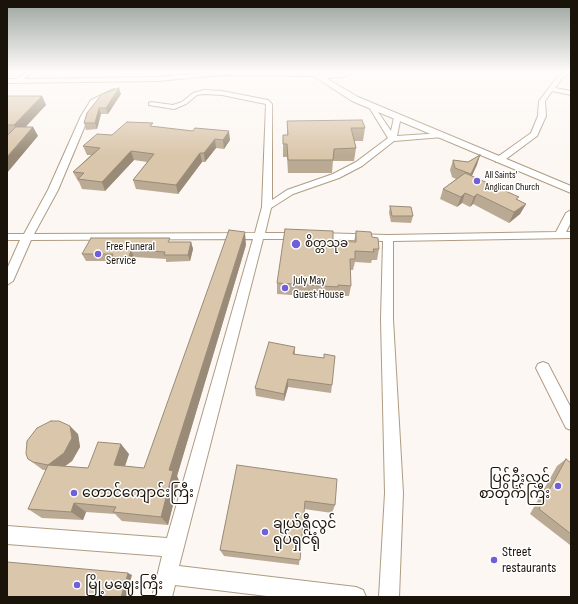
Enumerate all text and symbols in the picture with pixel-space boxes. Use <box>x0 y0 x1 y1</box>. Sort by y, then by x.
place label: All Saints' Anglican Church <box>485 169 540 192</box>
marker: All Saints' Anglican Church <box>472 176 482 186</box>
place label: စိတ္တသုခ <box>305 237 348 251</box>
marker: စိတ္တသုခ <box>290 238 302 250</box>
place label: Free Funeral Service <box>106 240 155 268</box>
marker: Free Funeral Service <box>93 249 103 259</box>
place label: July May Guest House <box>293 274 344 302</box>
marker: July May Guest House <box>280 283 290 293</box>
place label: ပြင်ဦးလွင် စာတိုက်ကြီး <box>479 470 550 502</box>
marker: ပြင်ဦးလွင် စာတိုက်ကြီး <box>553 481 563 491</box>
place label: တောင်ကျောင်းကြီး <box>82 485 194 501</box>
marker: တောင်ကျောင်းကြီး <box>69 488 79 498</box>
place label: ချယ်ရီလွင် ရုပ်ရှင်ရုံ <box>273 516 336 548</box>
marker: ချယ်ရီလွင် ရုပ်ရှင်ရုံ <box>260 527 270 537</box>
place label: Street restaurants <box>502 544 556 576</box>
marker: Street restaurants <box>489 555 499 565</box>
place label: မြို့မဈေးကြီး <box>85 577 163 593</box>
marker: မြို့မဈေးကြီး <box>72 580 82 590</box>

